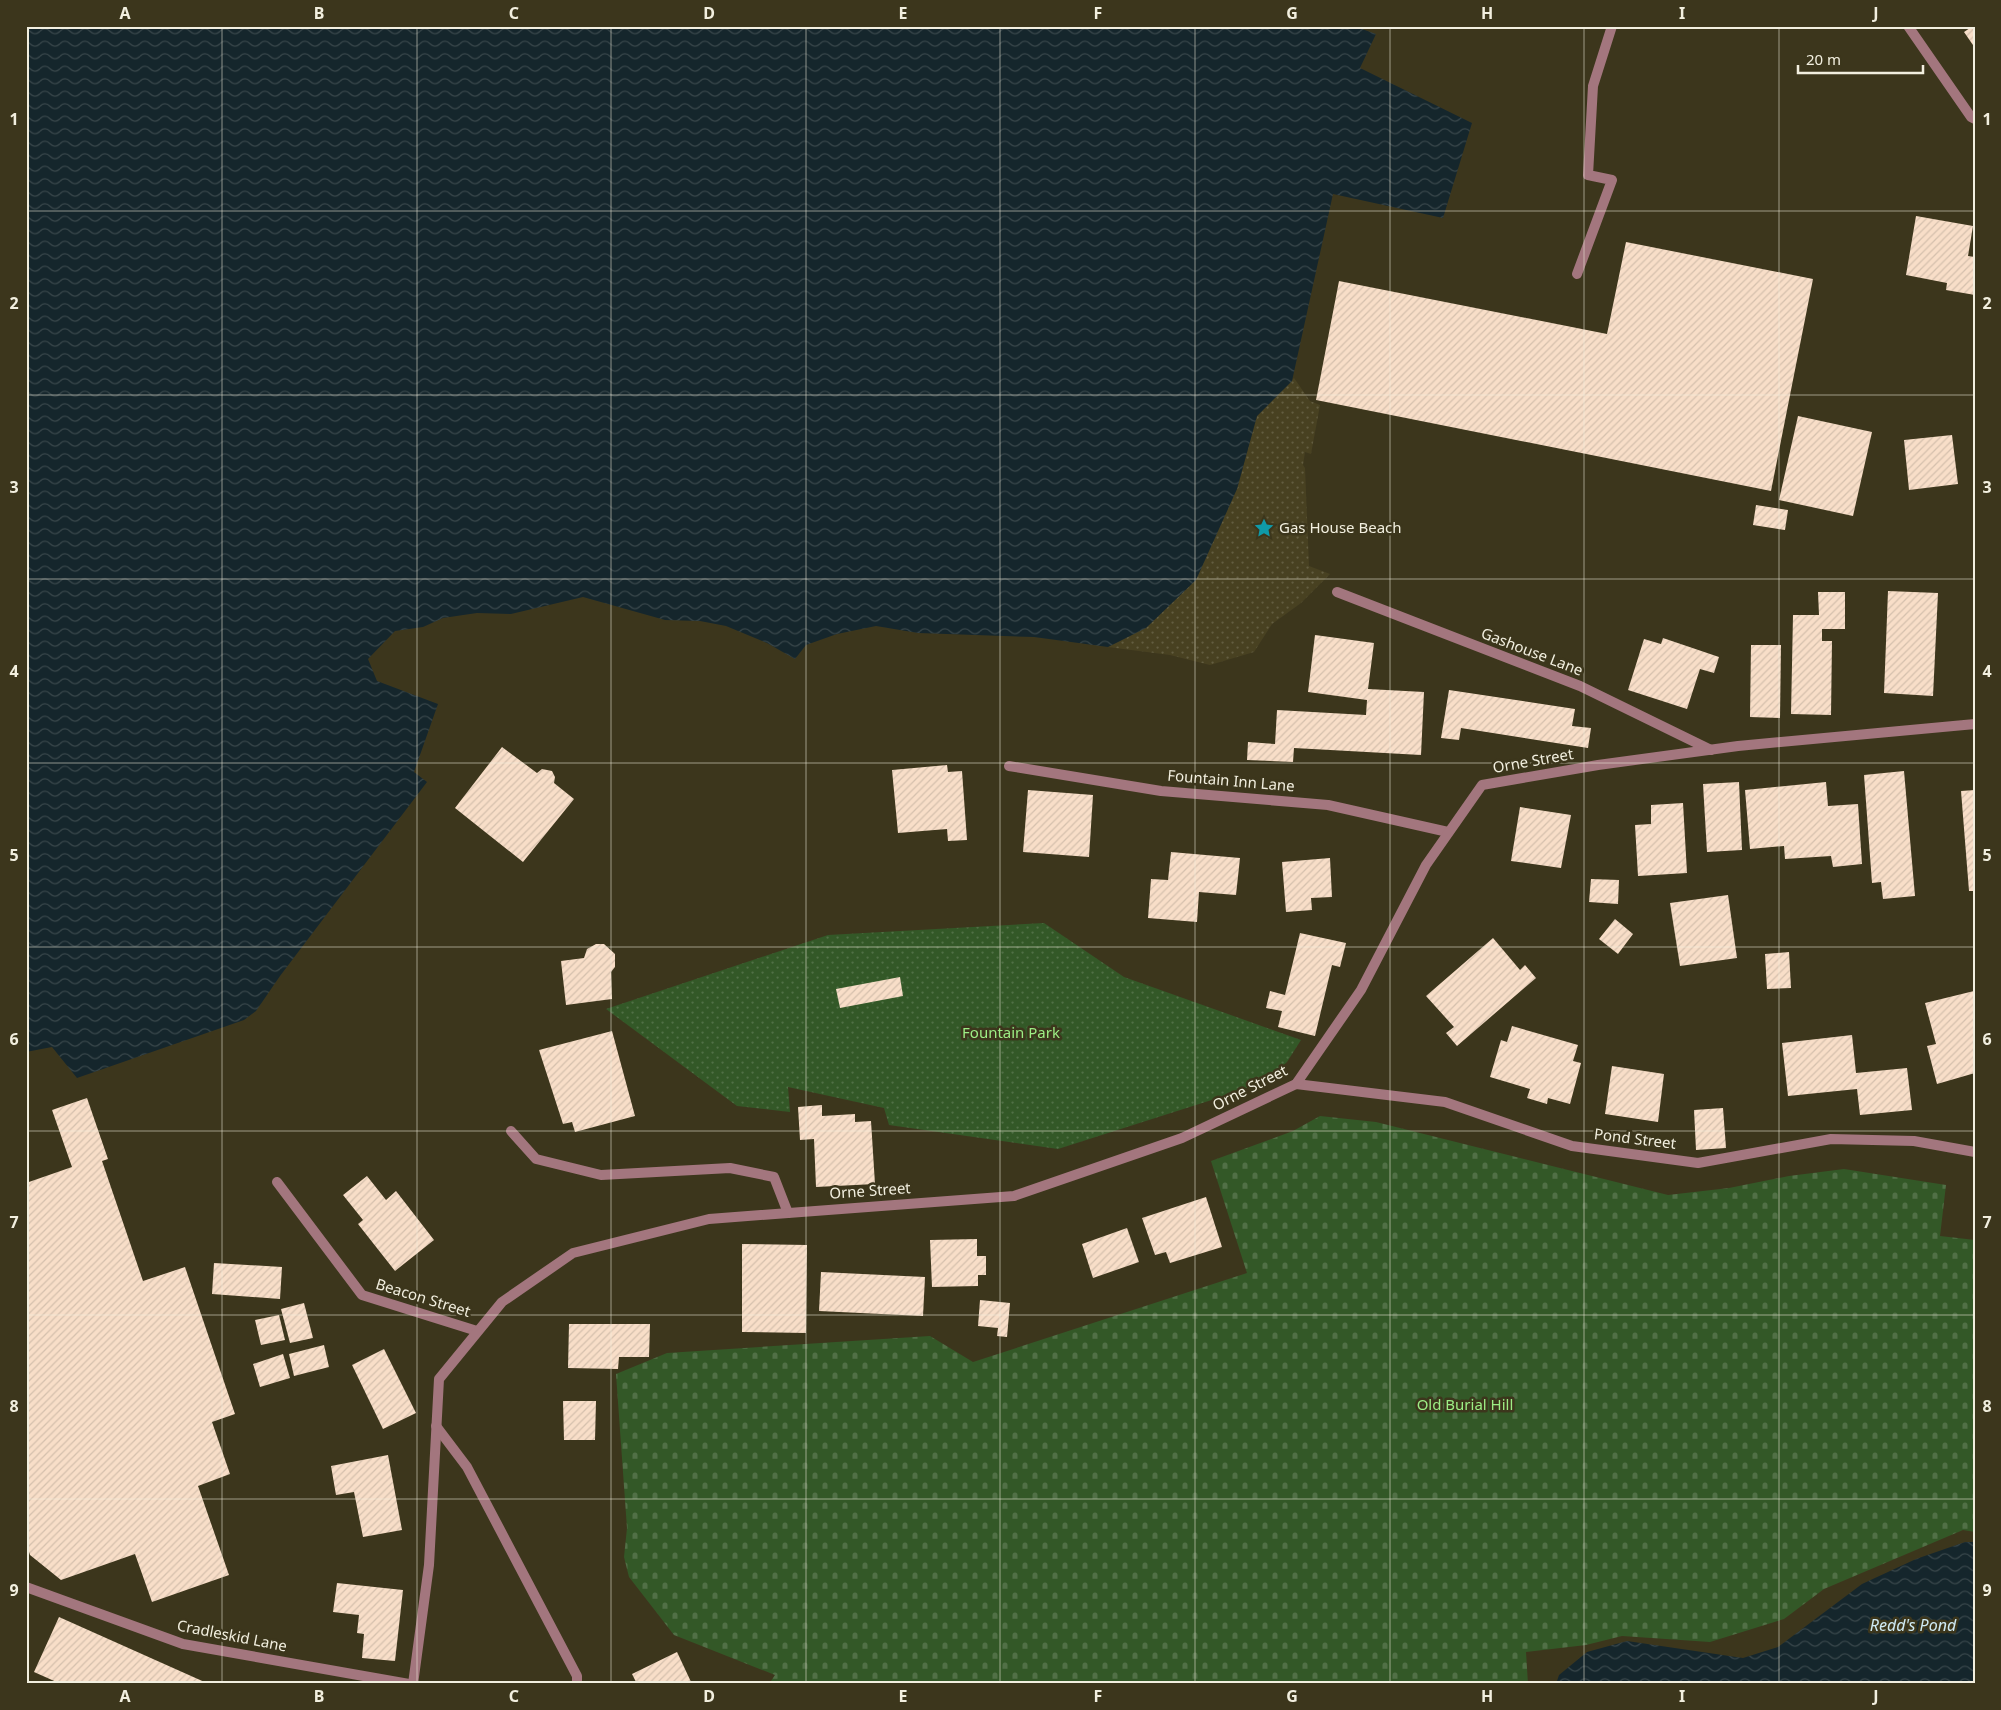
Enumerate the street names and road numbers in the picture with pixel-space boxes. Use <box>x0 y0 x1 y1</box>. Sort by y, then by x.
street label: Gashouse Lane <box>1479 622 1586 680</box>
street label: Orne Street <box>1491 743 1575 777</box>
street label: Fountain Inn Lane <box>1167 764 1296 796</box>
street label: Orne Street <box>1209 1059 1291 1115</box>
street label: Pond Street <box>1593 1123 1678 1153</box>
street label: Orne Street <box>829 1177 912 1203</box>
street label: Beacon Street <box>374 1273 474 1321</box>
street label: Cradleskid Lane <box>176 1615 289 1655</box>

